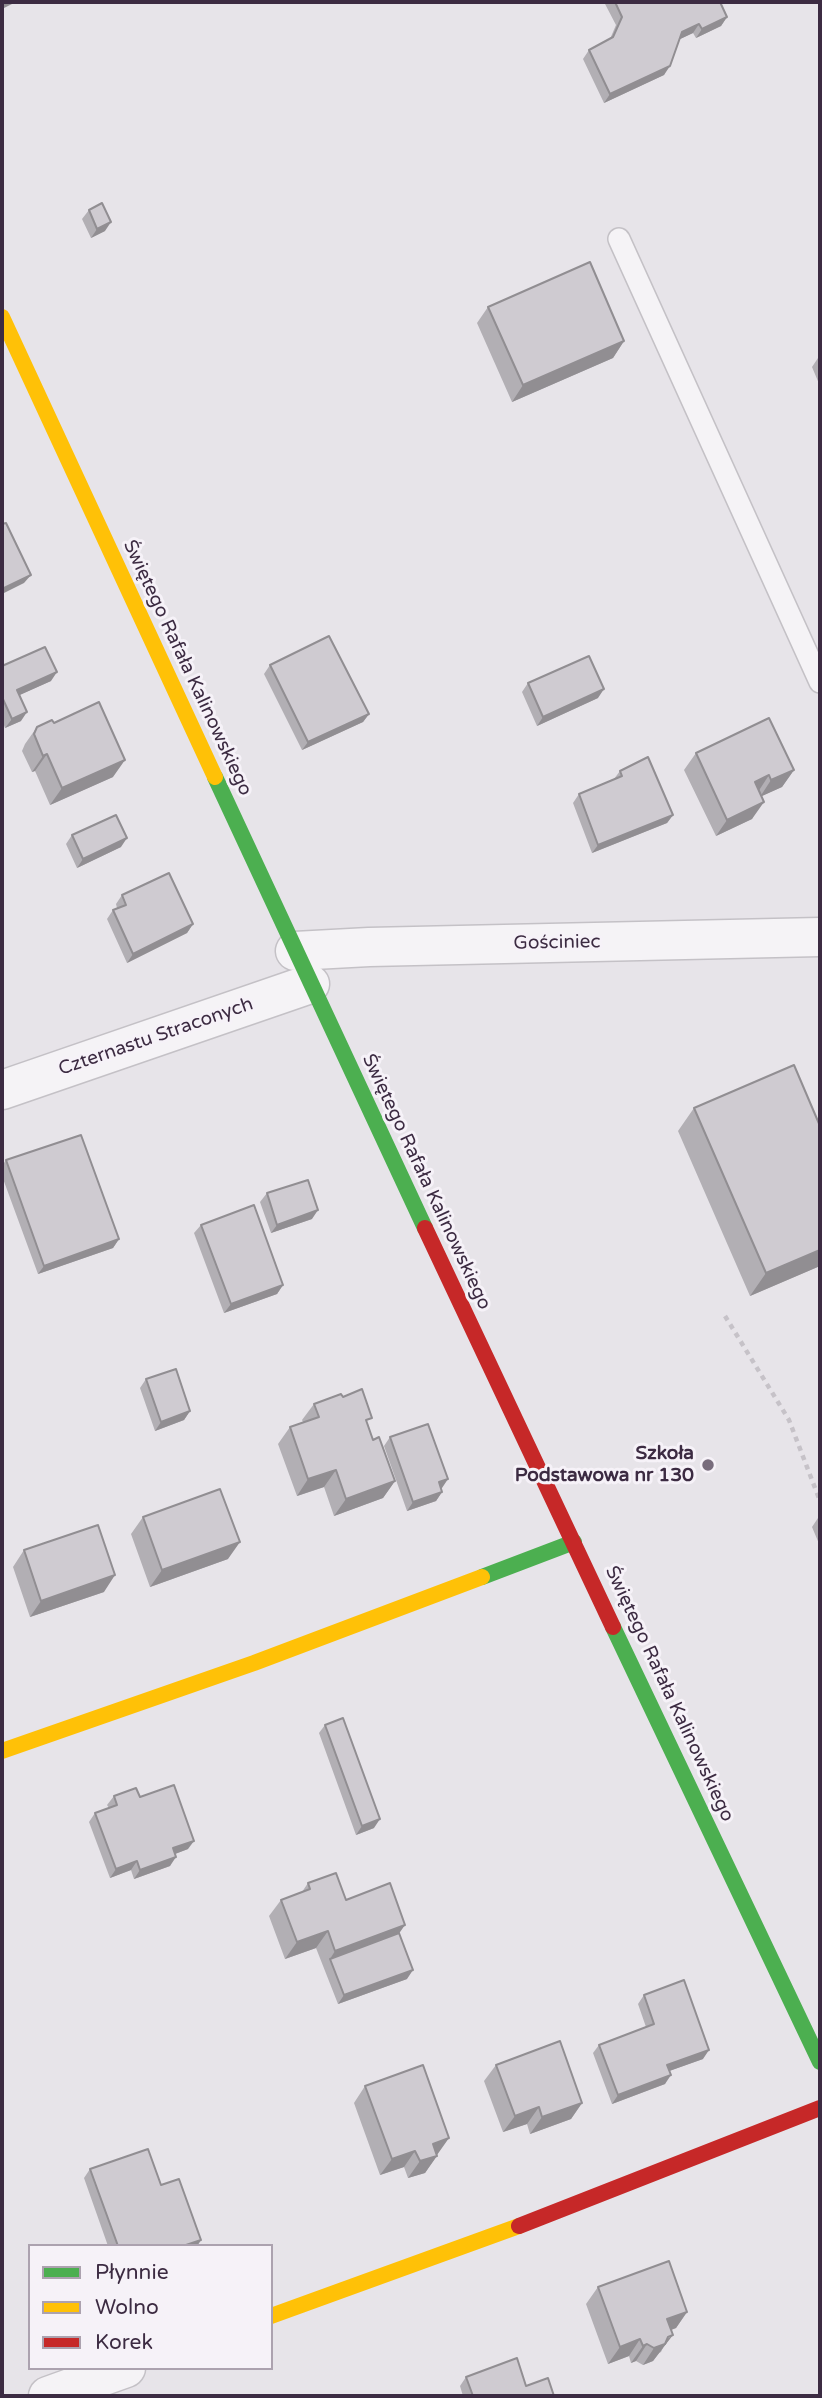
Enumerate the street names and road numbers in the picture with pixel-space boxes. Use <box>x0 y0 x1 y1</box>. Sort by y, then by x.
street label: Świętego Rafała Kalinowskiego <box>118 537 256 799</box>
street label: Gościniec <box>513 931 601 955</box>
street label: Czternastu Straconych <box>56 993 256 1081</box>
street label: Świętego Rafała Kalinowskiego <box>357 1051 495 1313</box>
street label: Świętego Rafała Kalinowskiego <box>600 1563 738 1825</box>

